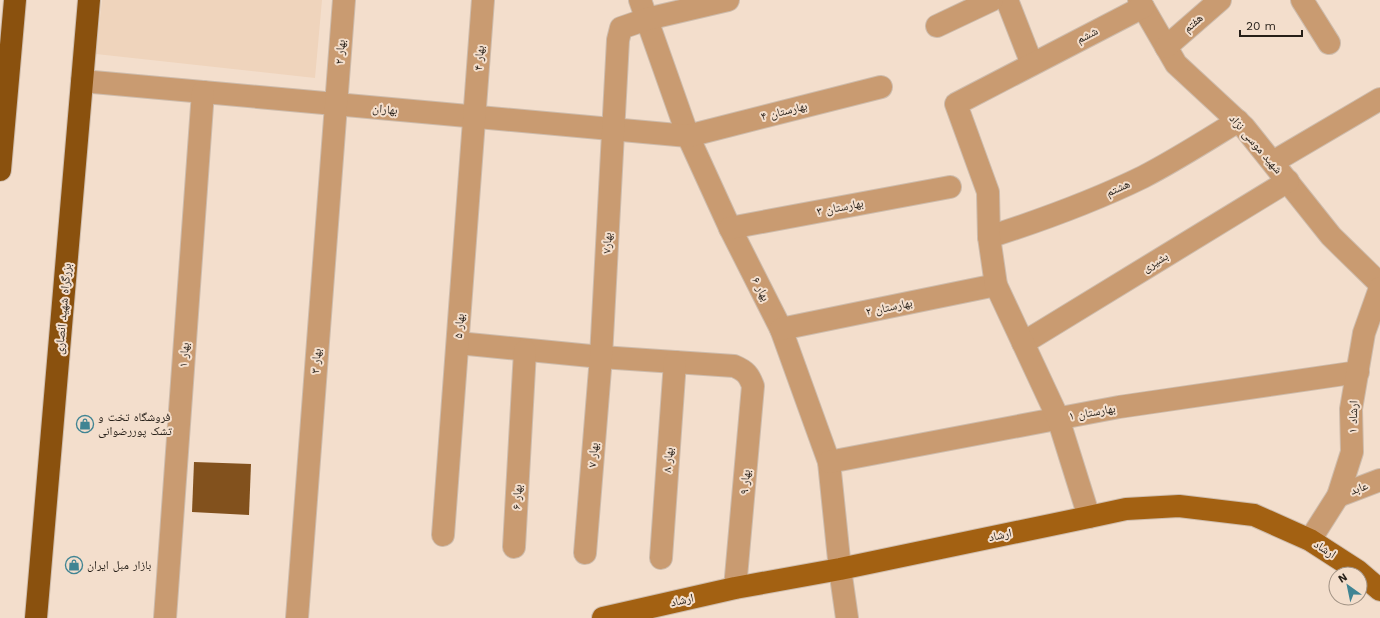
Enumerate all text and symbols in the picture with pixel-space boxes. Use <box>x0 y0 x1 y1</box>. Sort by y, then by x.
street label: هفتم <box>1180 11 1206 36</box>
scale bar <box>1240 12 1302 38</box>
text: 20 m <box>1246 19 1276 33</box>
street label: ششم <box>1074 24 1101 47</box>
street label: بهار ۲ <box>332 39 348 65</box>
street label: بهار ۴ <box>471 45 487 71</box>
street label: بهارستان ۴ <box>759 98 809 124</box>
street label: بهاران <box>372 101 398 117</box>
street label: شهید موسی نژاد <box>1226 112 1286 177</box>
street label: هشتم <box>1104 177 1133 200</box>
street label: بهارستان ۳ <box>815 196 865 219</box>
street label: بهار۷ <box>599 232 615 254</box>
street label: بشیری <box>1139 249 1171 275</box>
street label: بزرگراه شهید انصاری <box>52 263 74 355</box>
street label: بهار ۶ <box>749 275 773 303</box>
street label: بهارستان ۲ <box>864 295 914 319</box>
street label: بهار ۵ <box>451 313 467 339</box>
street label: بهار ۱ <box>176 342 192 368</box>
street label: بهار ۳ <box>308 348 324 374</box>
street label: ارشاد ۱ <box>1345 400 1361 434</box>
street label: بهارستان ۱ <box>1067 401 1117 423</box>
place label: فروشگاه تخت و تشک پوررضوانی <box>98 410 172 438</box>
shop icon: فروشگاه تخت و تشک پوررضوانی <box>75 414 95 434</box>
street label: بهار ۷ <box>585 442 601 468</box>
street label: بهار ۸ <box>660 447 676 473</box>
street label: بهار ۹ <box>737 469 753 495</box>
street label: عابد <box>1348 478 1370 498</box>
street label: بهار ۶ <box>509 484 525 510</box>
street label: ارشاد <box>987 526 1013 544</box>
street label: ارشاد <box>1311 537 1339 561</box>
shop icon: بازار مبل ایران <box>64 555 84 575</box>
place label: بازار مبل ایران <box>87 558 151 572</box>
north arrow <box>1328 566 1368 606</box>
text: N <box>1336 570 1350 586</box>
street label: ارشاد <box>669 591 695 609</box>

